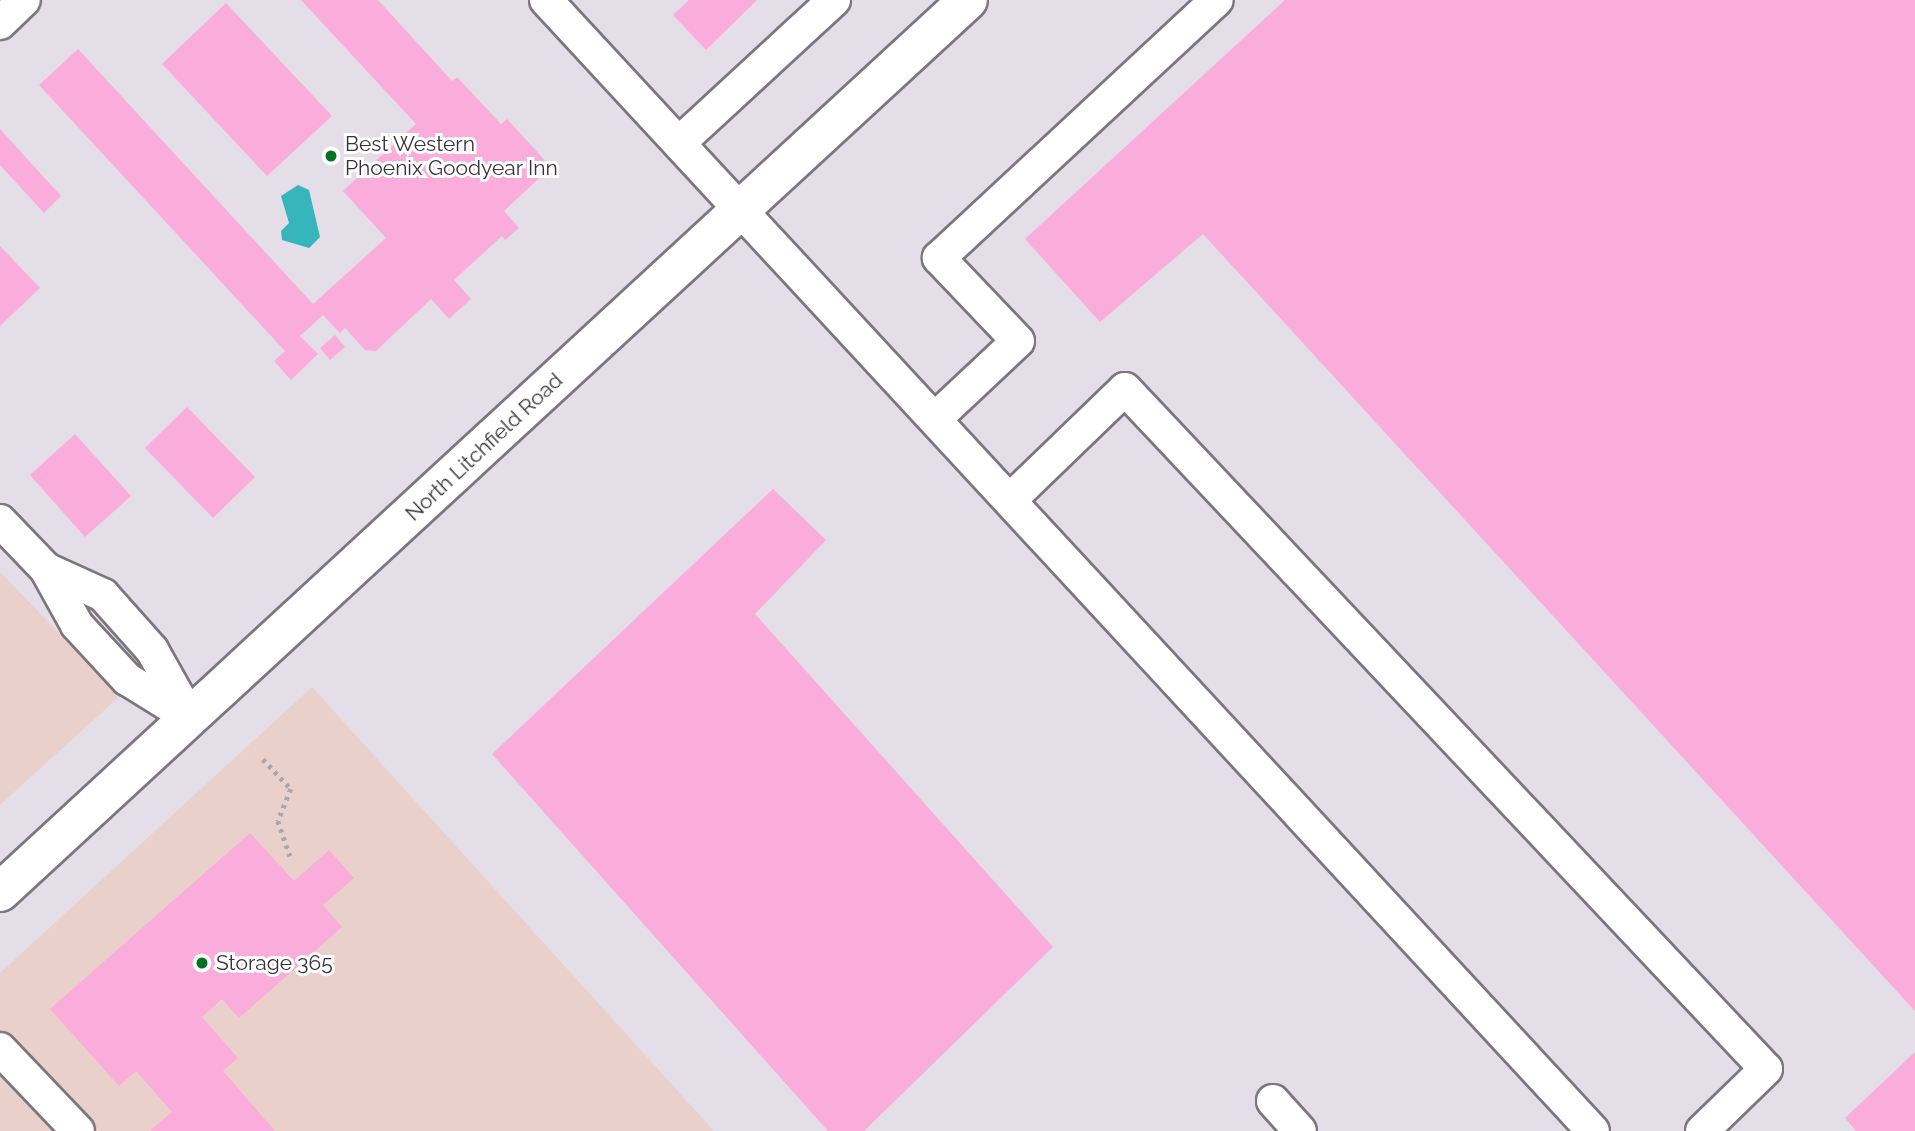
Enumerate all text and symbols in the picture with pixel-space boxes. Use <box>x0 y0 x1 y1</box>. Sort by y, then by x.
place label: Best Western Phoenix Goodyear Inn <box>345 131 558 181</box>
marker: Best Western Phoenix Goodyear Inn <box>323 148 339 164</box>
street label: North Litchfield Road <box>400 368 568 526</box>
place label: Storage 365 <box>216 950 333 976</box>
marker: Storage 365 <box>194 955 210 971</box>

